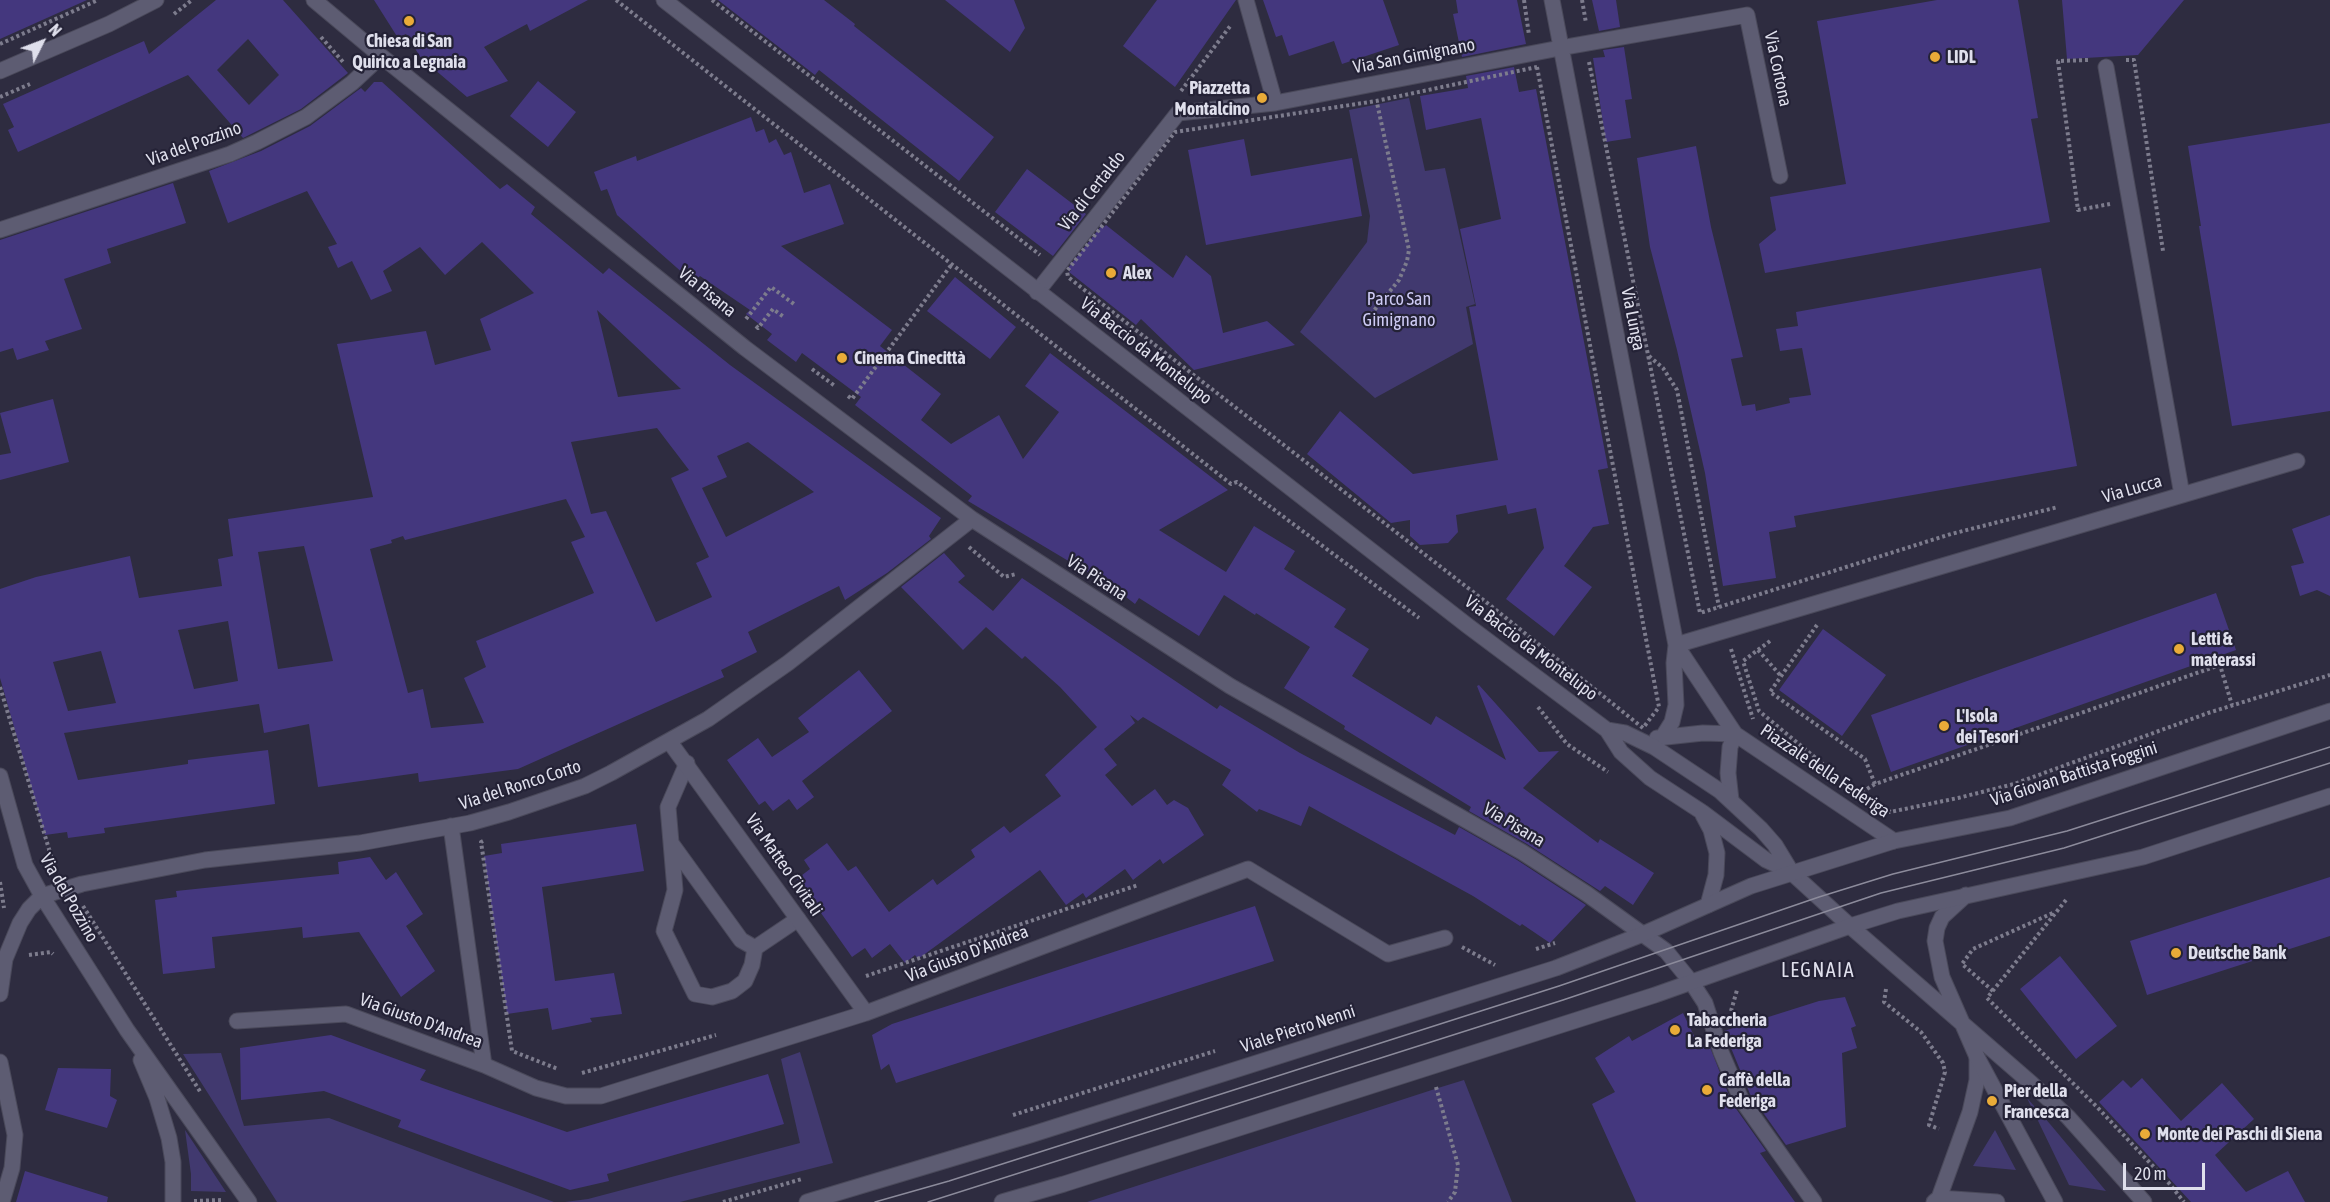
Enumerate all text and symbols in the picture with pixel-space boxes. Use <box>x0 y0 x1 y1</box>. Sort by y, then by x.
north arrow <box>12 12 72 72</box>
marker: Chiesa di San Quirico a Legnaia <box>402 14 416 28</box>
text: N <box>46 20 65 39</box>
place label: Chiesa di San Quirico a Legnaia <box>352 30 466 72</box>
street label: Via Cortona <box>1760 30 1796 108</box>
street label: Via San Gimignano <box>1351 34 1477 78</box>
place label: LIDL <box>1947 46 1976 68</box>
marker: LIDL <box>1928 50 1942 64</box>
place label: Piazzetta Montalcino <box>1175 77 1250 119</box>
marker: Piazzetta Montalcino <box>1255 91 1269 105</box>
street label: Via del Pozzino <box>144 117 244 171</box>
street label: Via di Certaldo <box>1054 147 1130 235</box>
street label: Via Pisana <box>674 262 740 322</box>
place label: Alex <box>1123 262 1152 284</box>
marker: Alex <box>1104 266 1118 280</box>
street label: Via Lunga <box>1616 286 1650 352</box>
park label: Parco San Gimignano <box>1363 288 1435 330</box>
street label: Via Baccio da Montelupo <box>1076 293 1216 409</box>
place label: Cinema Cinecittà <box>854 347 966 369</box>
marker: Cinema Cinecittà <box>835 351 849 365</box>
street label: Via Lucca <box>2100 470 2164 508</box>
street label: Via Pisana <box>1063 550 1131 606</box>
street label: Via Baccio da Montelupo <box>1460 591 1602 705</box>
place label: Letti & materassi <box>2191 628 2256 670</box>
marker: Letti & materassi <box>2172 642 2186 656</box>
place label: L'Isola dei Tesori <box>1956 705 2019 748</box>
marker: L'Isola dei Tesori <box>1937 719 1951 733</box>
street label: Piazzale della Federiga <box>1756 720 1894 822</box>
street label: Via Giovan Battista Foggini <box>1988 737 2160 811</box>
street label: Via del Ronco Corto <box>456 755 584 815</box>
street label: Via Pisana <box>1479 798 1549 852</box>
street label: Via Matteo Civitali <box>741 810 827 920</box>
street label: Via del Pozzino <box>35 850 103 946</box>
street label: Via Giusto D'Andrea <box>903 921 1031 987</box>
place label: Deutsche Bank <box>2188 942 2286 964</box>
marker: Deutsche Bank <box>2169 946 2183 960</box>
district label: LEGNAIA <box>1781 959 1855 983</box>
street label: Via Giusto D'Andrea <box>356 989 486 1053</box>
street label: Viale Pietro Nenni <box>1238 1000 1358 1058</box>
place label: Tabaccheria La Federiga <box>1687 1009 1767 1052</box>
marker: Tabaccheria La Federiga <box>1668 1023 1682 1037</box>
place label: Caffè della Federiga <box>1719 1069 1790 1112</box>
place label: Pier della Francesca <box>2004 1080 2069 1122</box>
marker: Caffè della Federiga <box>1700 1083 1714 1097</box>
marker: Pier della Francesca <box>1985 1094 1999 1108</box>
place label: Monte dei Paschi di Siena <box>2157 1123 2322 1145</box>
marker: Monte dei Paschi di Siena <box>2138 1127 2152 1141</box>
scale bar <box>2126 1151 2208 1189</box>
text: 20 m <box>2134 1163 2166 1184</box>

